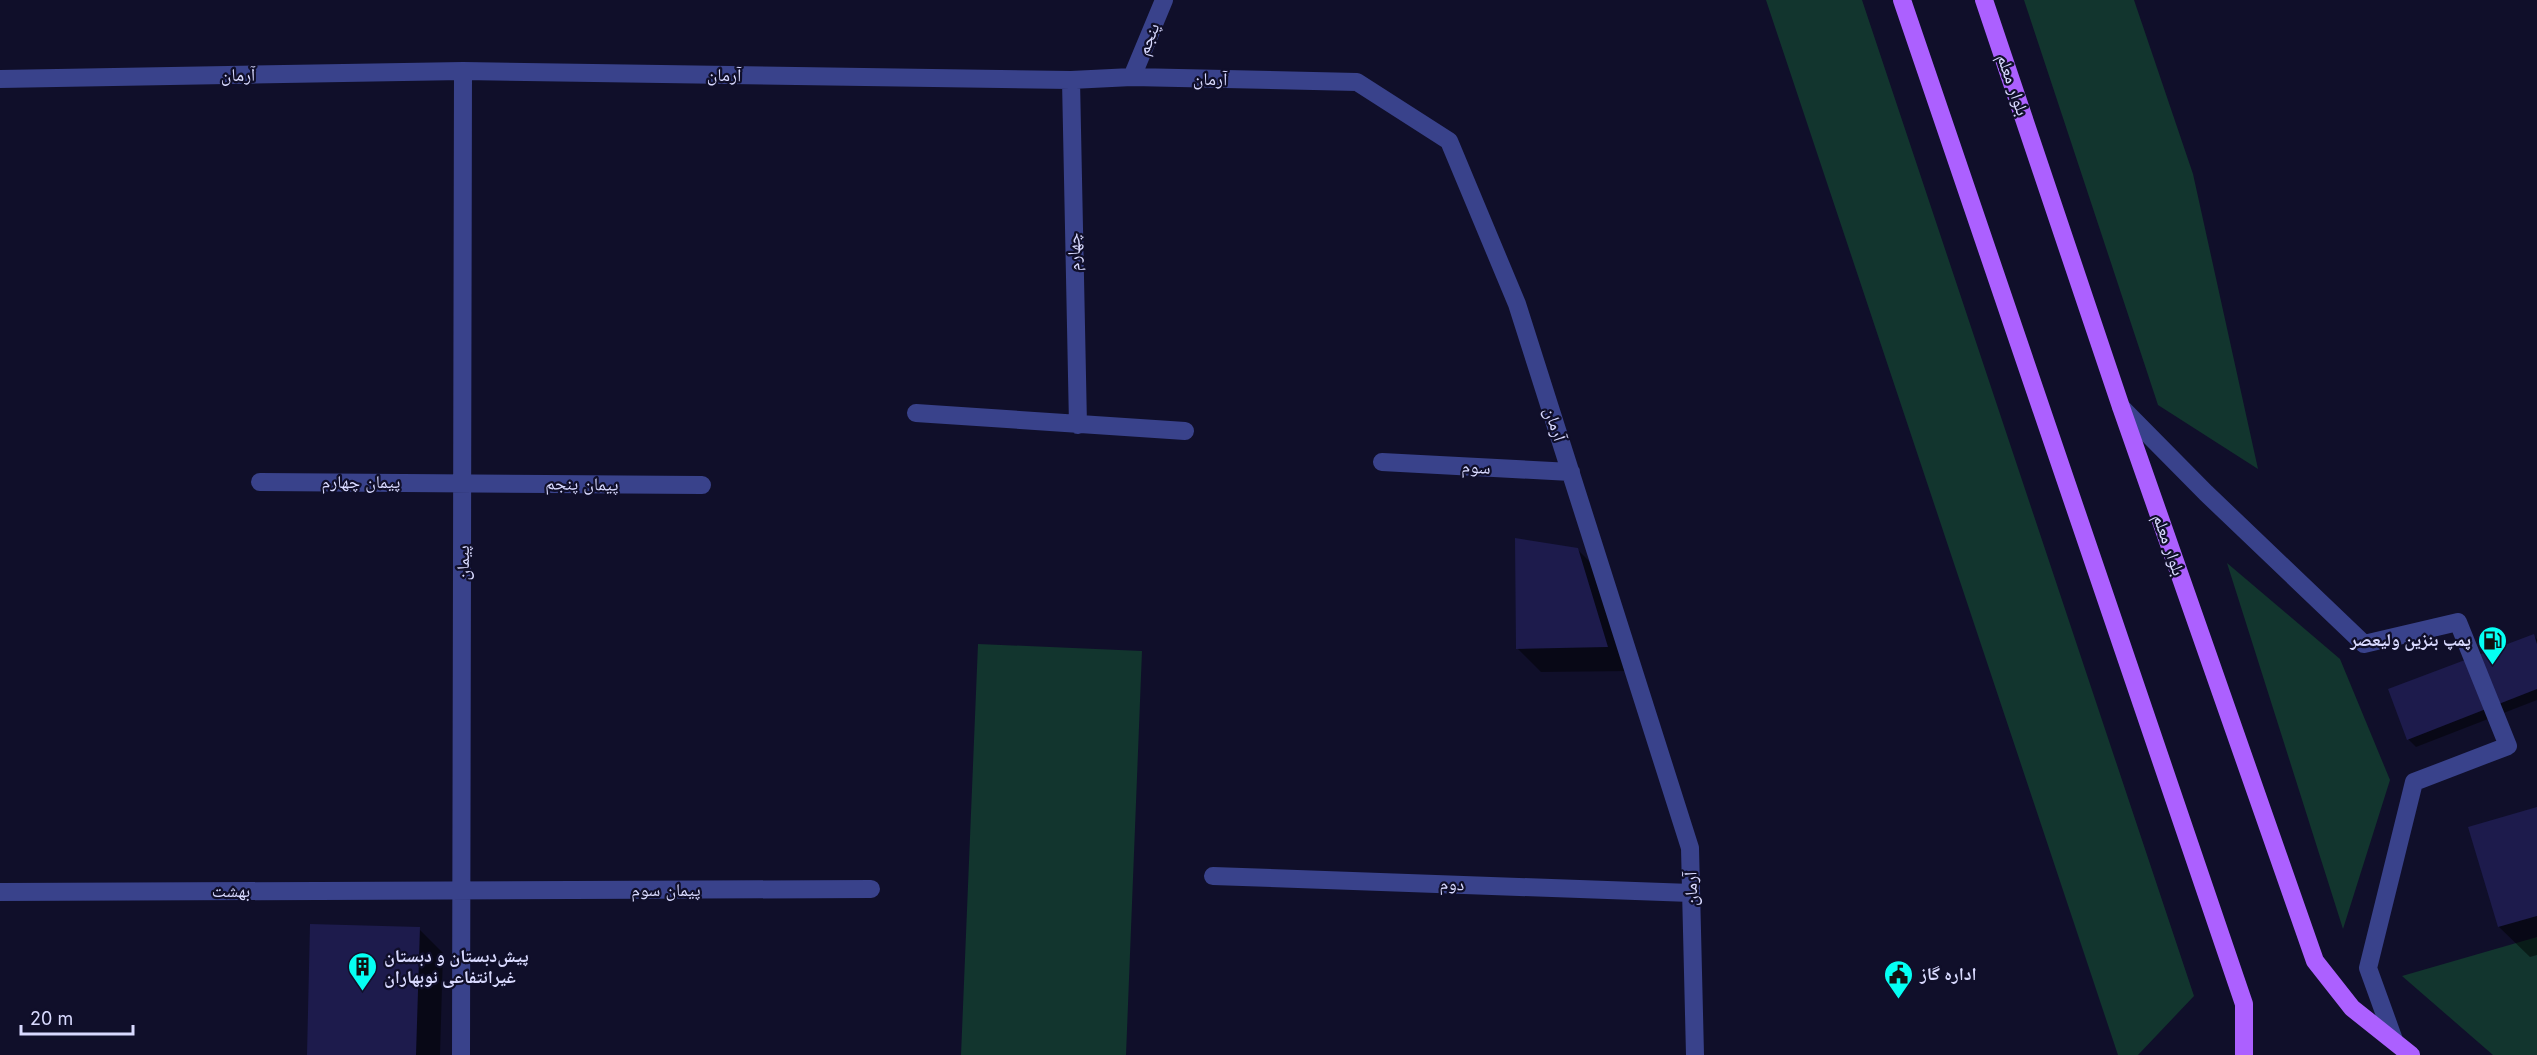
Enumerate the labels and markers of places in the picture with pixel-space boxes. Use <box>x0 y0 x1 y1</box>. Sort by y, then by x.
fuel station icon: پمپ بنزین ولیعصر <box>2476 624 2508 666</box>
place label: پمپ بنزین ولیعصر <box>2349 629 2471 651</box>
place label: پیش‌دبستان و دبستان غیرانتفاعی نوبهاران <box>384 945 529 988</box>
building icon: پیش‌دبستان و دبستان غیرانتفاعی نوبهاران <box>347 950 379 992</box>
public building icon: اداره گاز <box>1883 958 1915 1000</box>
place label: اداره گاز <box>1919 963 1977 984</box>

